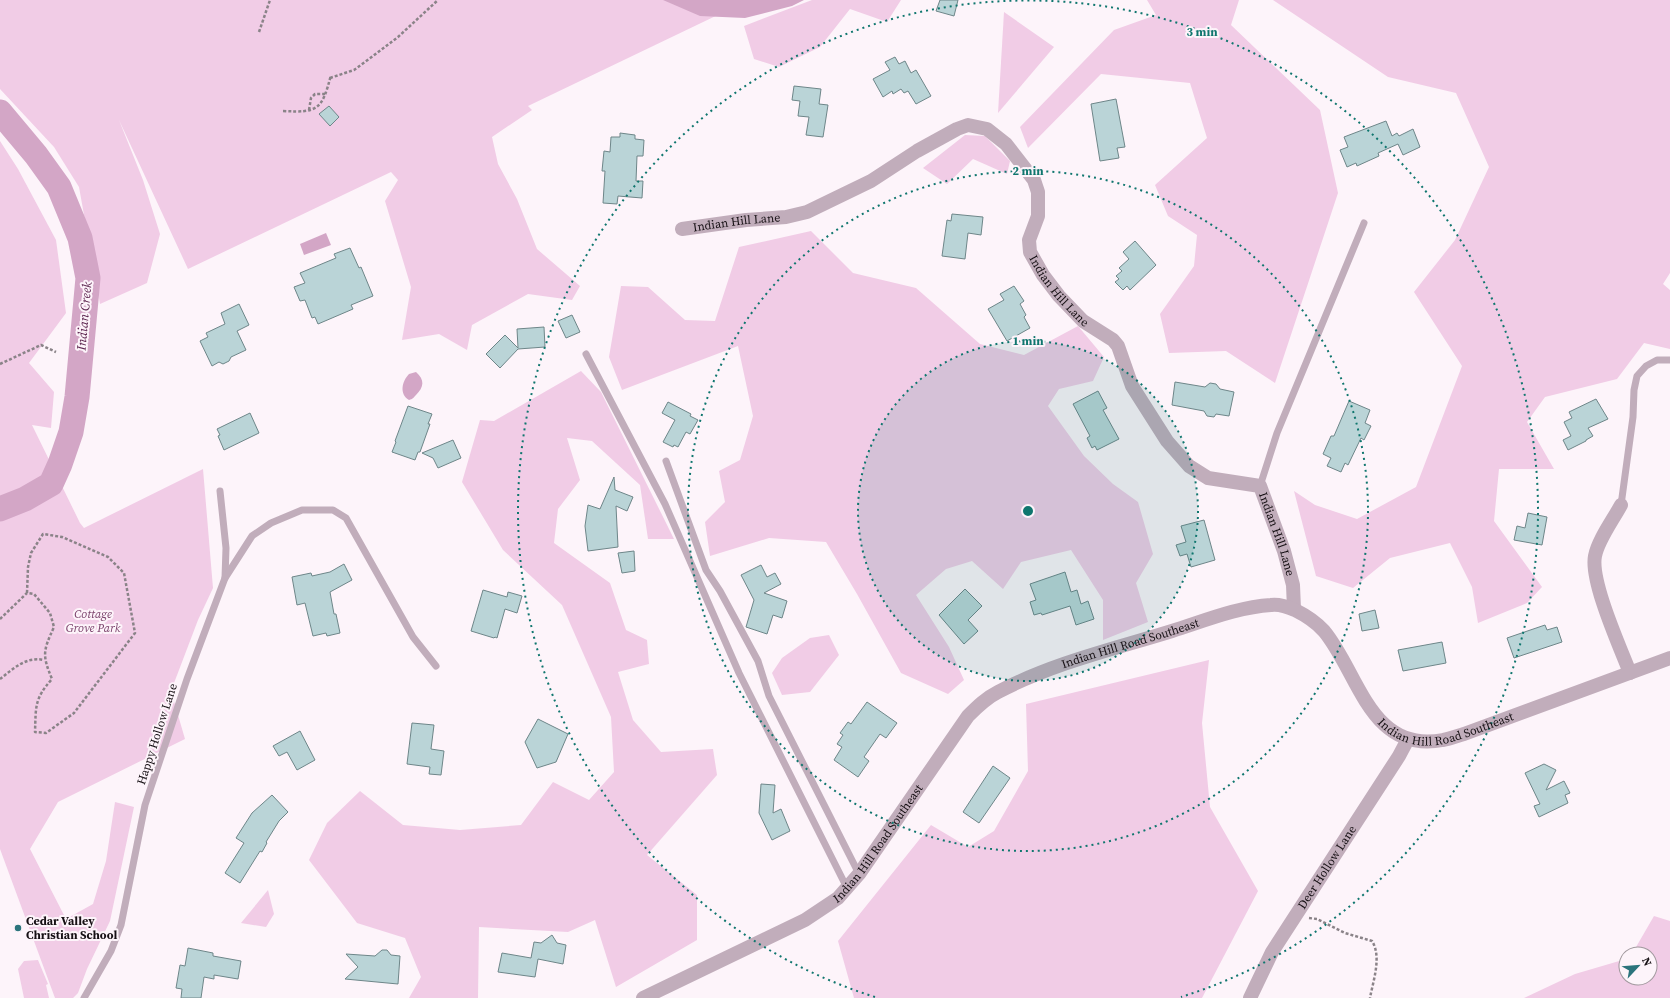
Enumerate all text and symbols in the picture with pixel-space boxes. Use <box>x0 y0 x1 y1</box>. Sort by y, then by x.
text: 3 min <box>1186 24 1218 40</box>
text: 2 min <box>1012 163 1044 179</box>
street label: Indian Hill Lane <box>692 209 781 235</box>
street label: Indian Hill Lane <box>1025 252 1092 331</box>
water label: Indian Creek <box>72 280 96 352</box>
text: 1 min <box>1012 333 1044 349</box>
street label: Indian Hill Lane <box>1255 490 1298 578</box>
centre of rings <box>1021 504 1035 518</box>
park label: Cottage Grove Park <box>66 606 121 636</box>
street label: Indian Hill Road Southeast <box>1059 615 1201 672</box>
street label: Happy Hollow Lane <box>133 681 181 787</box>
street label: Indian Hill Road Southeast <box>1375 707 1519 723</box>
text: Indian Hill Road Southeast <box>1374 708 1516 750</box>
street label: Indian Hill Road Southeast <box>830 781 927 907</box>
street label: Deer Hollow Lane <box>1294 822 1360 912</box>
place label: Cedar Valley Christian School <box>26 913 117 943</box>
marker: Cedar Valley Christian School <box>13 923 23 933</box>
north arrow <box>1618 946 1658 986</box>
text: N <box>1638 955 1655 969</box>

